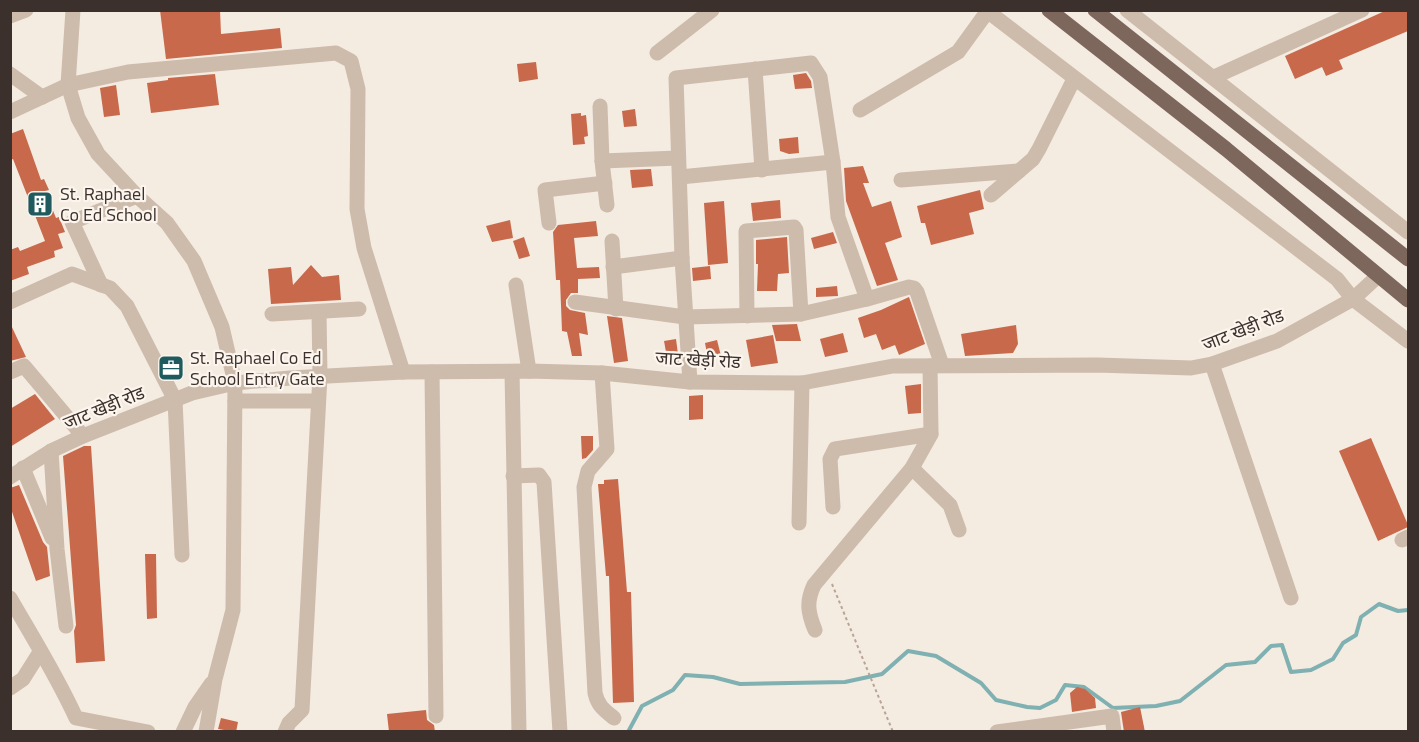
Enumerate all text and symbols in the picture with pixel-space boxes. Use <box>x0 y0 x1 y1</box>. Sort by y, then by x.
place label: St. Raphael Co Ed School <box>60 180 157 228</box>
building icon: St. Raphael Co Ed School <box>25 189 55 219</box>
street label: जाट खेड़ी रोड <box>1198 301 1288 357</box>
place label: St. Raphael Co Ed School Entry Gate <box>190 344 325 392</box>
street label: जाट खेड़ी रोड <box>655 344 742 375</box>
office icon: St. Raphael Co Ed School Entry Gate <box>156 353 186 383</box>
street label: जाट खेड़ी रोड <box>59 379 149 436</box>

